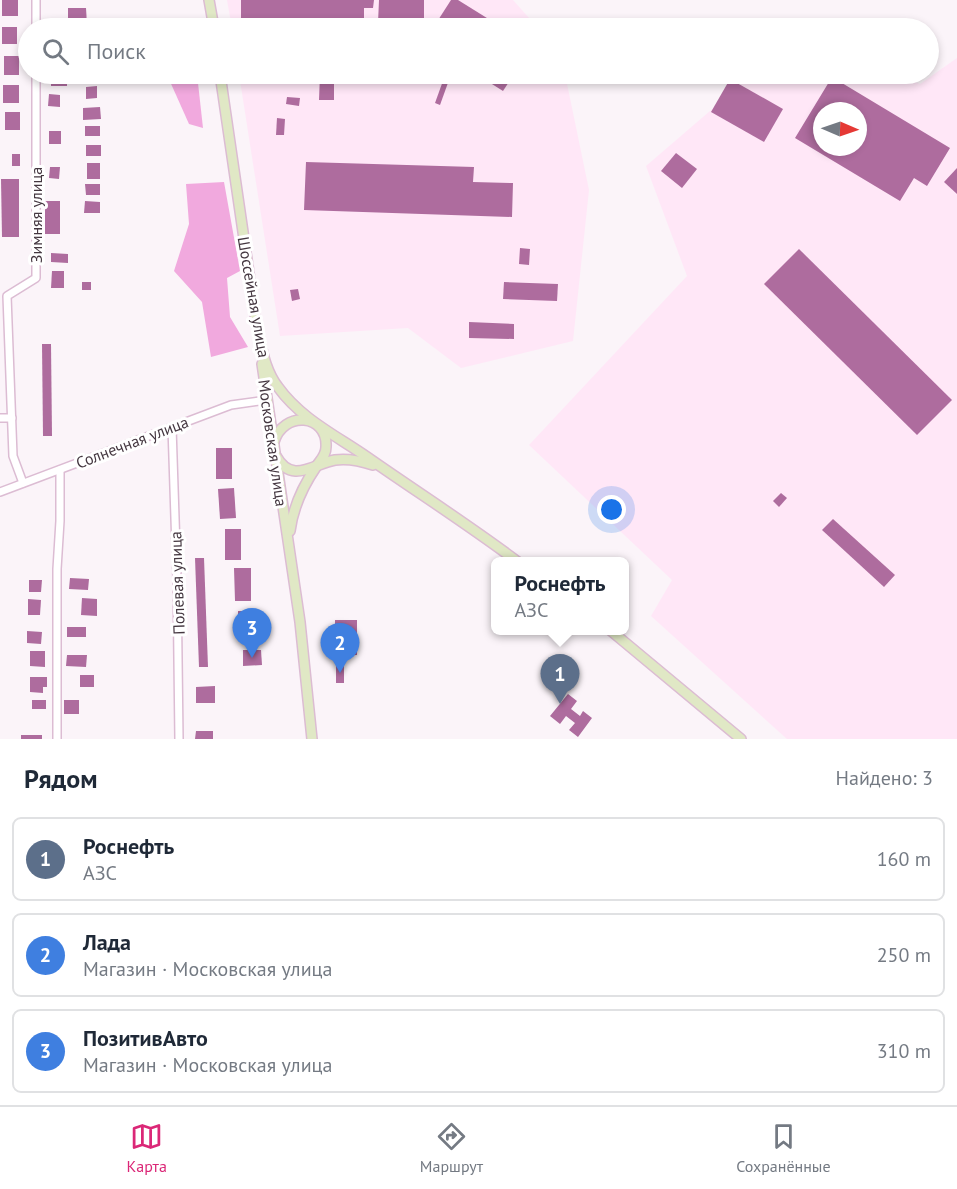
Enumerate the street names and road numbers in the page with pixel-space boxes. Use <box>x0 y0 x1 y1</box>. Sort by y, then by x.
street label: Зимняя улица <box>26 167 46 263</box>
street label: Шоссейная улица <box>234 235 274 359</box>
street label: Московская улица <box>254 378 292 508</box>
street label: Солнечная улица <box>73 411 191 473</box>
street label: Полевая улица <box>165 531 189 635</box>

